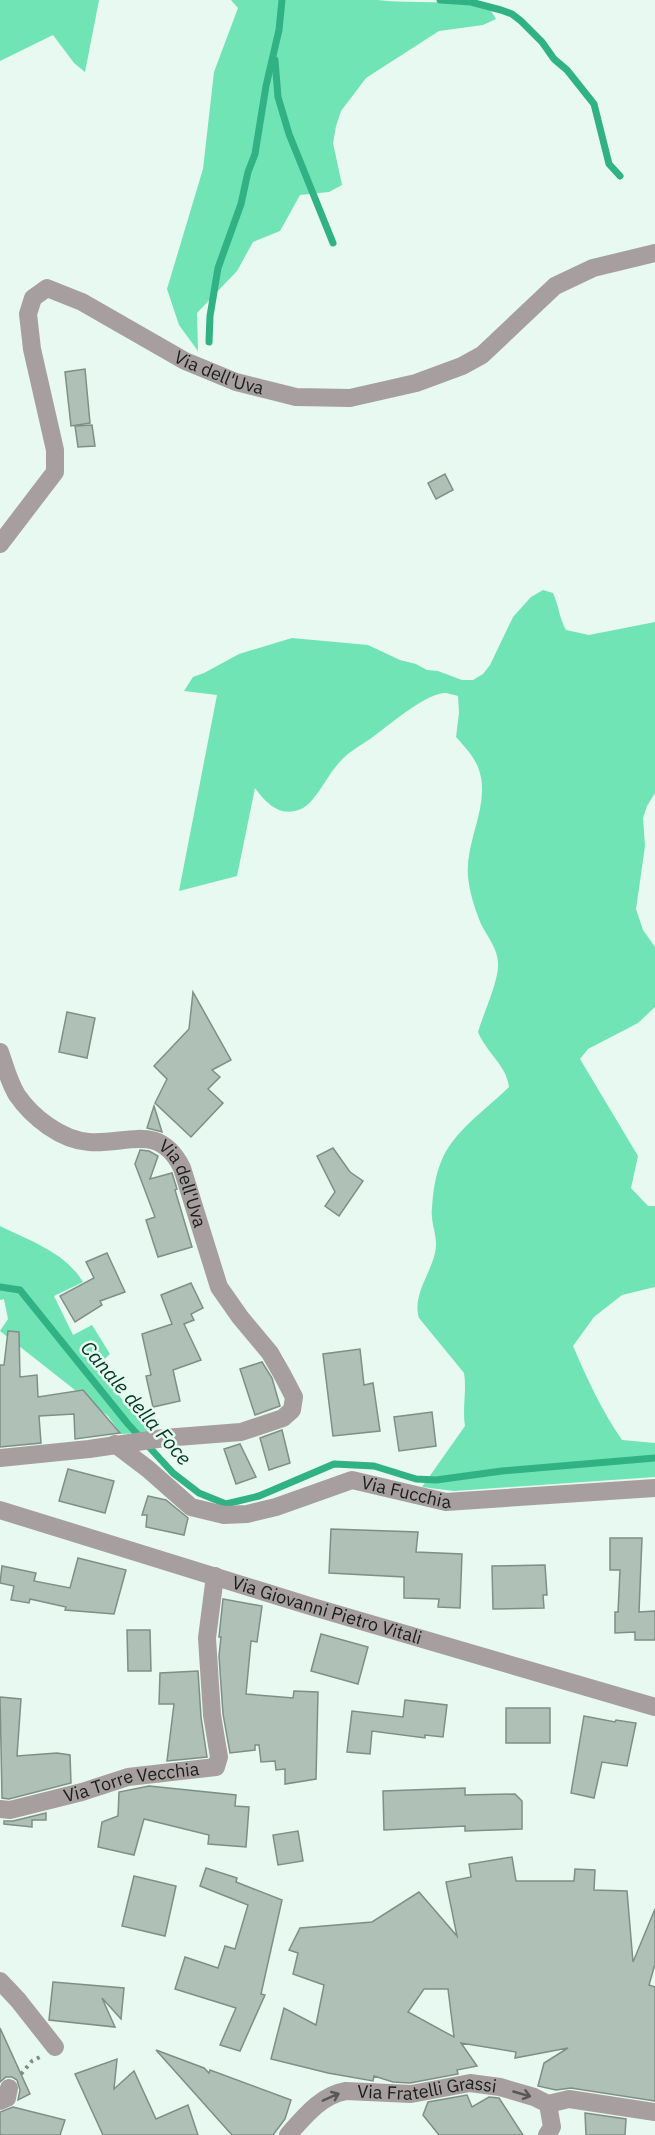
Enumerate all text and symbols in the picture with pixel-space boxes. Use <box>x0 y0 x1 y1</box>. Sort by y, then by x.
street label: Via dell'Uva <box>170 345 267 400</box>
street label: Via dell'Uva <box>155 1134 212 1231</box>
water label: Canale della Foce <box>75 1335 198 1471</box>
street label: Via Fucchia <box>359 1471 452 1513</box>
street label: Via Giovanni Pietro Vitali <box>229 1571 425 1649</box>
street label: Via Torre Vecchia <box>61 1757 201 1807</box>
street label: Via Fratelli Grassi <box>357 2070 498 2105</box>
one-way arrow <box>513 2088 532 2100</box>
one-way arrow <box>321 2090 339 2102</box>

